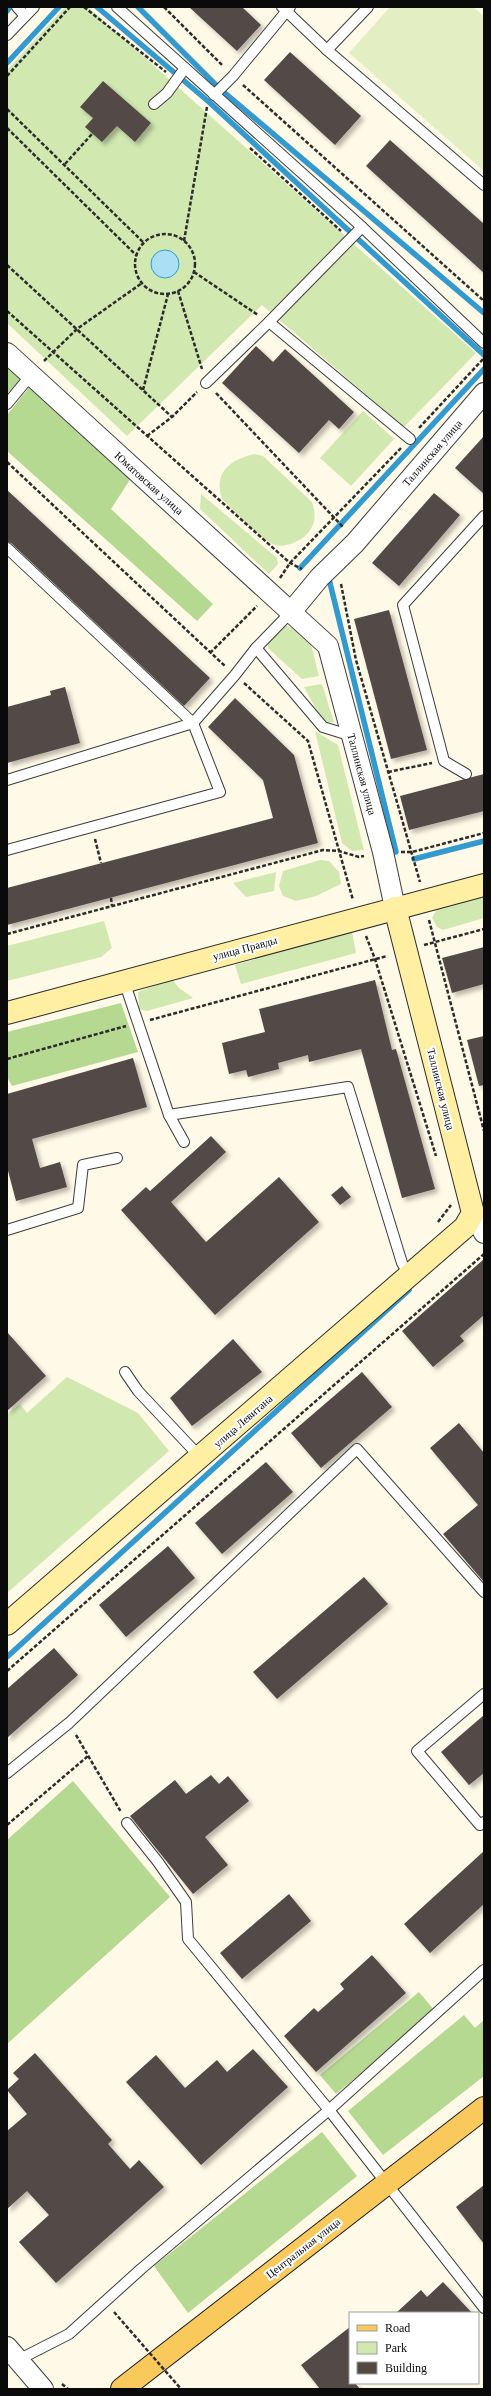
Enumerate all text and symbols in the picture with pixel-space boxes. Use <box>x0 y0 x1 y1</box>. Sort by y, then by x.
street label: Таллинская улица <box>400 417 464 489</box>
street label: Юматовская улица <box>112 449 186 517</box>
street label: Таллинская улица <box>345 732 379 816</box>
street label: улица Правды <box>211 933 279 962</box>
street label: Таллинская улица <box>425 1047 457 1131</box>
street label: улица Левитана <box>211 1392 275 1450</box>
street label: Центральная улица <box>264 2215 342 2281</box>
legend <box>349 2312 479 2384</box>
text: Road <box>385 2321 410 2335</box>
text: Park <box>385 2341 407 2355</box>
text: Building <box>385 2361 427 2375</box>

